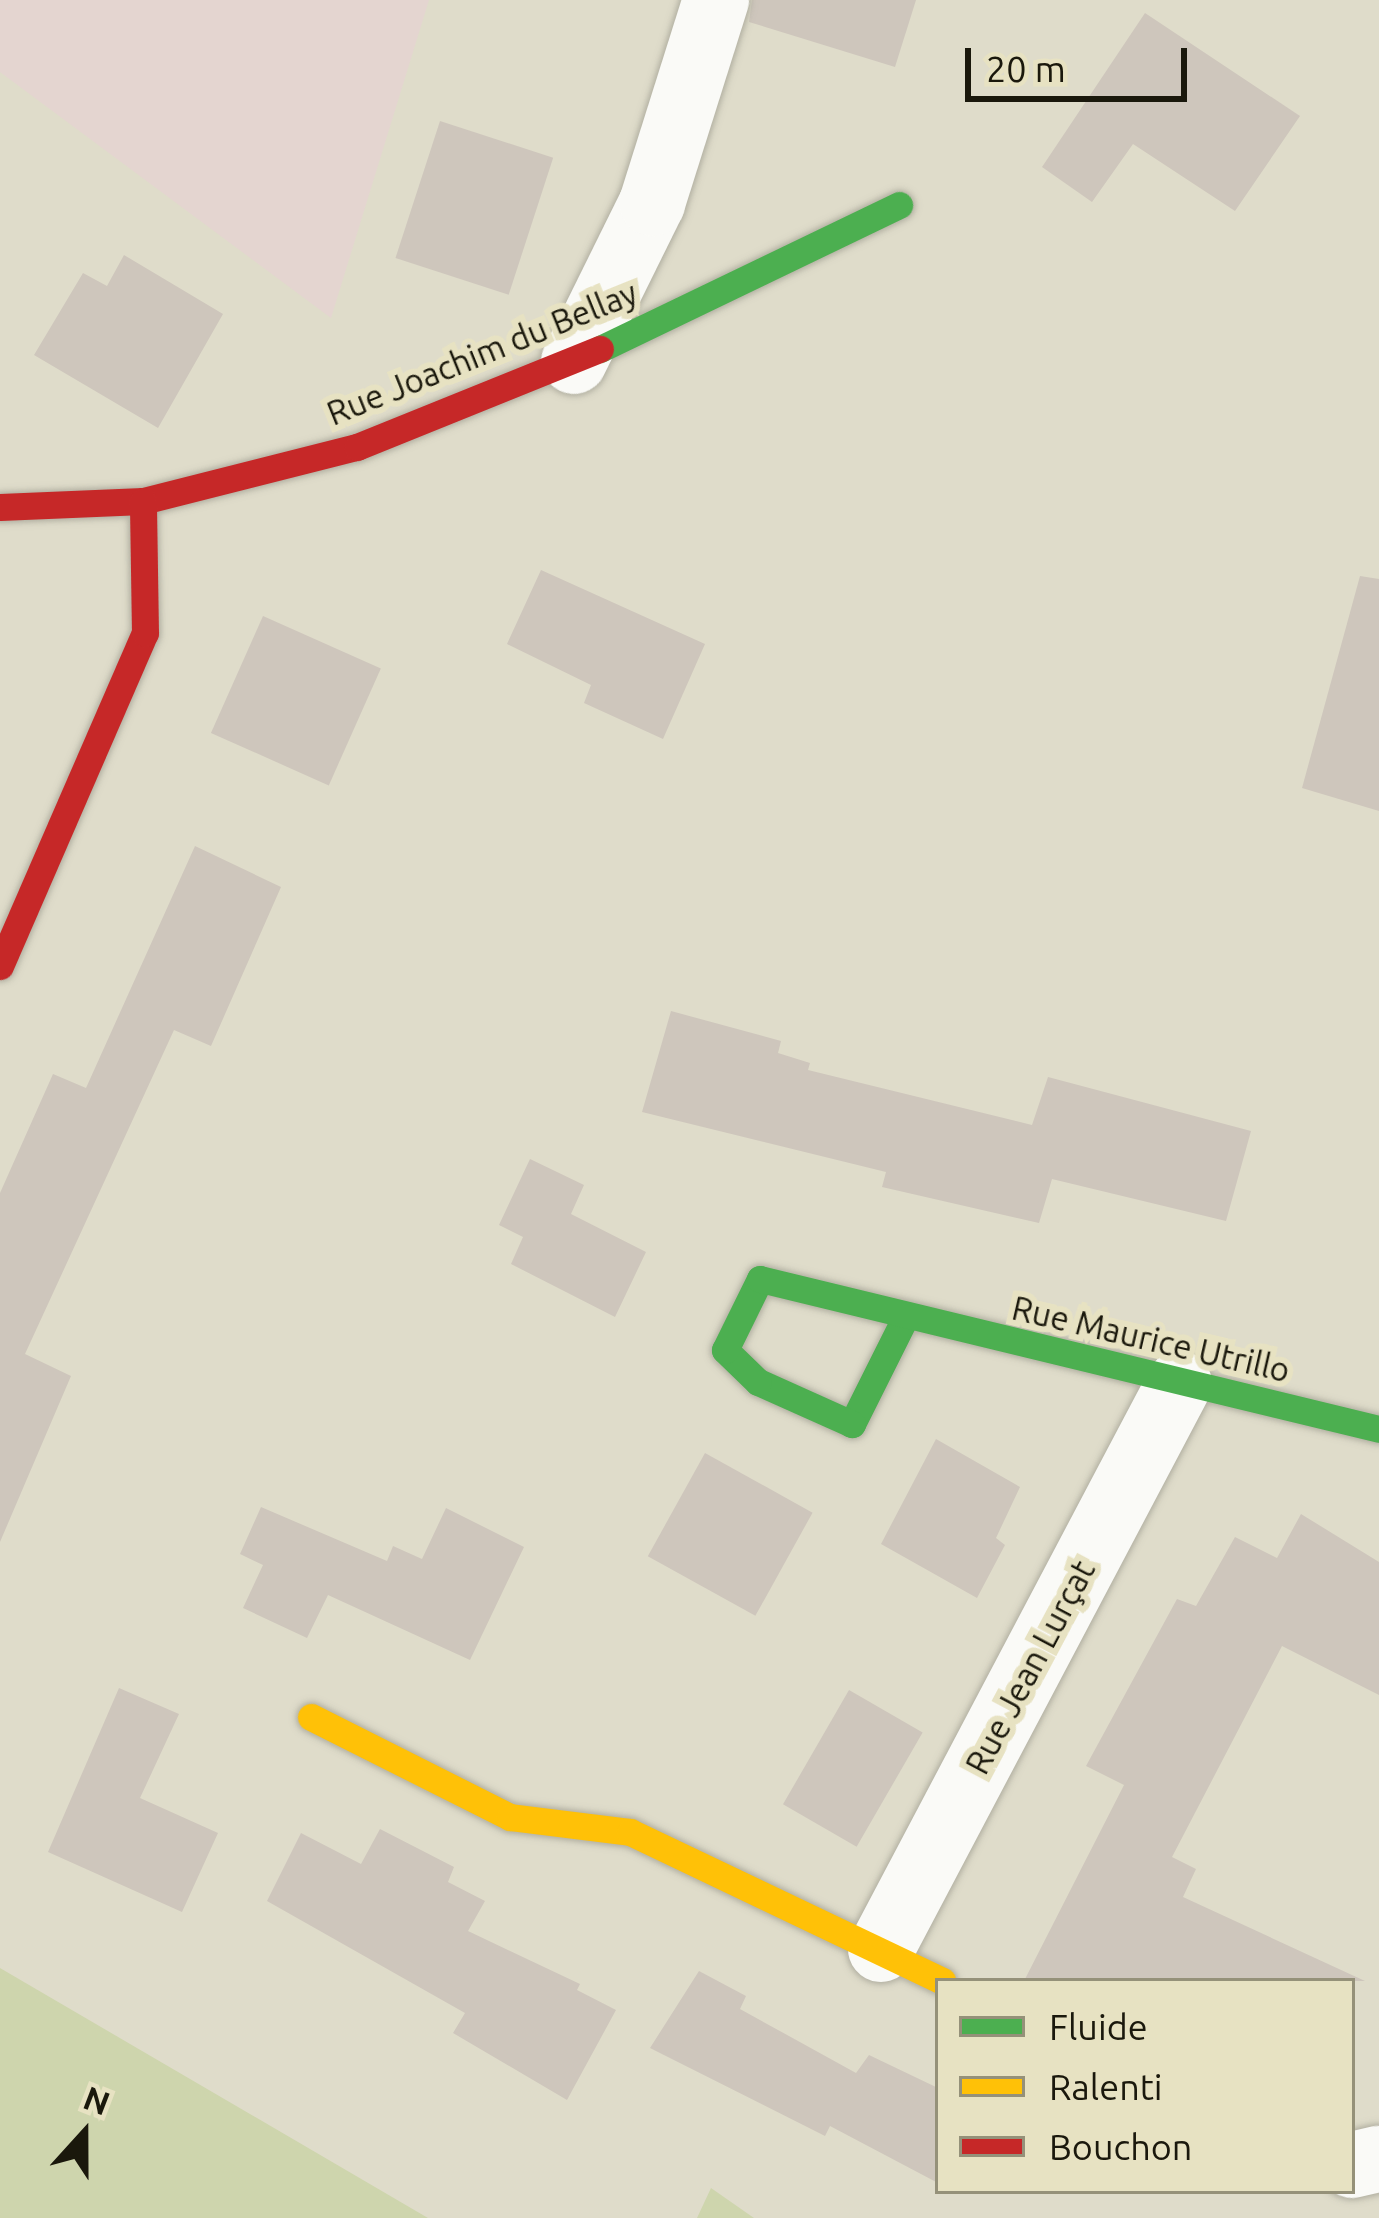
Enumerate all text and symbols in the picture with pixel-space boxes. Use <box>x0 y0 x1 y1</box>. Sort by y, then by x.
scale bar <box>971 24 1193 98</box>
text: 20 m <box>986 48 1066 89</box>
street label: Rue Joachim du Bellay <box>321 273 643 433</box>
street label: Rue Maurice Utrillo <box>1008 1288 1294 1390</box>
street label: Rue Jean Lurçat <box>957 1553 1103 1781</box>
legend <box>935 1978 1355 2194</box>
text: Fluide <box>1049 2006 1148 2047</box>
text: Ralenti <box>1049 2066 1163 2107</box>
north arrow <box>24 2074 144 2194</box>
text: N <box>79 2078 115 2122</box>
text: Bouchon <box>1049 2126 1192 2167</box>

